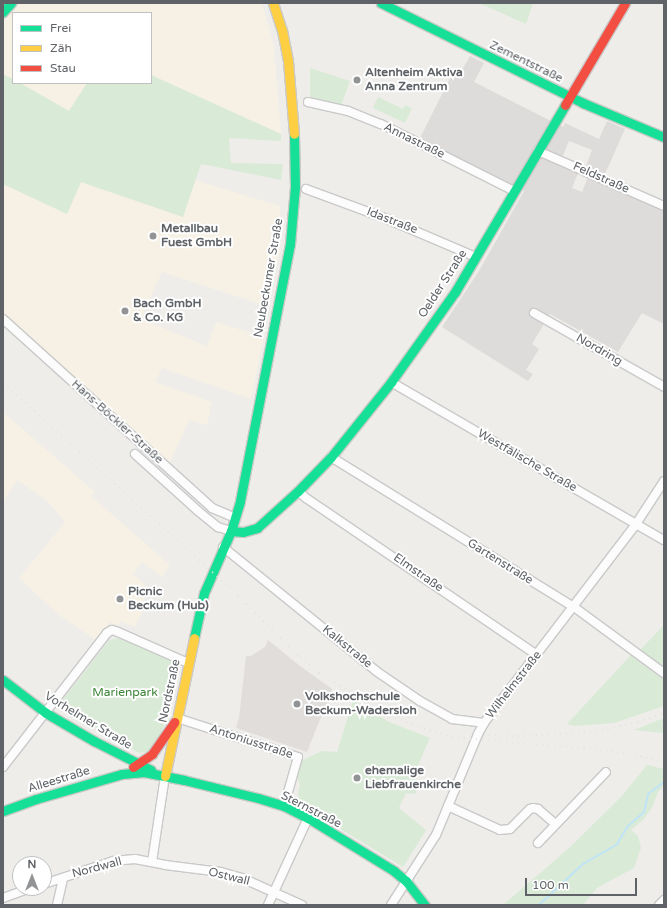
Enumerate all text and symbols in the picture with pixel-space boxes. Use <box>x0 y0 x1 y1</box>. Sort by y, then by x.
legend <box>12 12 152 84</box>
text: Frei <box>50 21 71 35</box>
street label: Zementstraße <box>487 38 565 86</box>
text: Zäh <box>50 41 72 55</box>
text: Stau <box>50 61 76 75</box>
place label: Altenheim Aktiva Anna Zentrum <box>365 66 463 94</box>
marker: Altenheim Aktiva Anna Zentrum <box>352 75 362 85</box>
street label: Annastraße <box>381 120 447 162</box>
street label: Feldstraße <box>571 159 631 197</box>
street label: Idastraße <box>365 205 419 237</box>
street label: Neubeckumer Straße <box>251 217 287 339</box>
place label: Metallbau Fuest GmbH <box>161 222 232 250</box>
marker: Metallbau Fuest GmbH <box>148 231 158 241</box>
street label: Oelder Straße <box>416 247 470 321</box>
place label: Bach GmbH & Co. KG <box>133 297 201 325</box>
marker: Bach GmbH & Co. KG <box>120 306 130 316</box>
street label: Nordring <box>573 331 625 369</box>
street label: Hans-Böckler-Straße <box>68 377 166 467</box>
street label: Westfälische Straße <box>475 427 579 495</box>
street label: Gartenstraße <box>464 536 536 588</box>
street label: Elmstraße <box>390 551 446 595</box>
place label: Picnic Beckum (Hub) <box>128 585 209 613</box>
marker: Picnic Beckum (Hub) <box>115 594 125 604</box>
street label: Kalkstraße <box>319 623 375 671</box>
street label: Wilhelmstraße <box>483 648 545 722</box>
street label: Nordstraße <box>156 658 184 724</box>
park label: Marienpark <box>92 686 158 700</box>
street label: Vorhelmer Straße <box>42 689 134 753</box>
place label: Volkshochschule Beckum-Wadersloh <box>305 690 417 718</box>
marker: Volkshochschule Beckum-Wadersloh <box>292 699 302 709</box>
street label: Antoniusstraße <box>207 722 295 762</box>
street label: Alleestraße <box>26 764 92 796</box>
place label: ehemalige Liebfrauenkirche <box>365 764 461 792</box>
marker: ehemalige Liebfrauenkirche <box>352 773 362 783</box>
street label: Sternstraße <box>278 789 344 831</box>
street label: Nordwall <box>71 854 123 882</box>
north arrow <box>12 856 52 896</box>
text: N <box>28 858 36 871</box>
street label: Ostwall <box>207 865 251 889</box>
scale bar <box>527 870 639 896</box>
text: 100 m <box>532 878 569 892</box>

